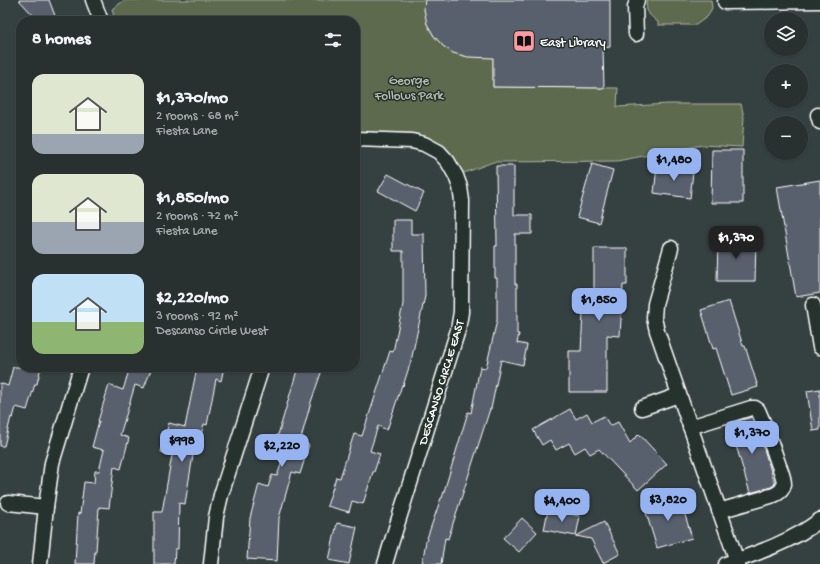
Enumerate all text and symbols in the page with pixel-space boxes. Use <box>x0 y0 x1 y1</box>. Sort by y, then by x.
map controls <box>764 12 808 160</box>
button: layers <box>764 12 808 56</box>
library icon: East Library <box>511 28 537 54</box>
icon: filters <box>322 29 344 51</box>
text: 8 homes <box>32 30 90 50</box>
place label: East Library <box>540 36 606 51</box>
button: + <box>764 64 808 108</box>
park label: George Follows Park <box>374 74 445 104</box>
text: $1,370/mo <box>156 89 228 109</box>
icon: home <box>64 90 112 138</box>
text: 2 rooms · 68 m² <box>156 109 239 124</box>
button: − <box>764 116 808 160</box>
text: Fiesta Lane <box>156 124 217 139</box>
pin: $1,480 <box>641 148 707 182</box>
text: $1,480 <box>656 153 692 168</box>
text: $1,850/mo <box>156 189 229 209</box>
icon: home <box>64 190 112 238</box>
text: 2 rooms · 72 m² <box>156 209 238 224</box>
text: Fiesta Lane <box>156 224 217 239</box>
pin: $1,370 <box>703 226 769 260</box>
text: $1,370 <box>718 231 754 246</box>
pin: $1,850 <box>566 288 632 322</box>
text: $2,220/mo <box>156 289 229 309</box>
icon: home <box>64 290 112 338</box>
text: $1,850 <box>581 293 617 308</box>
text: 3 rooms · 92 m² <box>156 309 239 324</box>
street label: DESCANSO CIRCLE EAST <box>416 318 469 448</box>
text: Descanso Circle West <box>156 324 268 339</box>
pin: $1,370 <box>719 421 785 455</box>
text: $1,370 <box>734 426 770 441</box>
pin: $998 <box>158 429 206 463</box>
text: $998 <box>169 434 195 449</box>
pin: $2,220 <box>249 434 315 468</box>
text: $2,220 <box>264 439 300 454</box>
pin: $3,820 <box>635 488 701 522</box>
pin: $4,400 <box>529 489 595 523</box>
text: $3,820 <box>649 493 687 508</box>
text: $4,400 <box>544 494 581 509</box>

